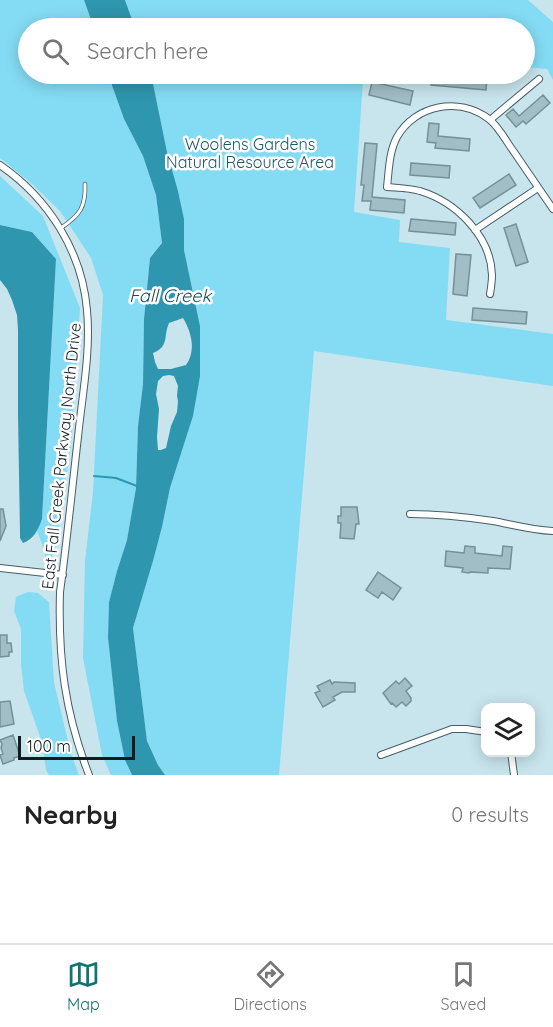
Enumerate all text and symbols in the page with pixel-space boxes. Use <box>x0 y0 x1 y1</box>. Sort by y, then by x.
search box <box>18 18 535 84</box>
icon: search <box>39 35 72 68</box>
text: Search here <box>87 37 208 65</box>
park label: Woolens Gardens Natural Resource Area <box>166 134 334 172</box>
water label: Fall Creek <box>129 284 212 307</box>
street label: East Fall Creek Parkway North Drive <box>37 322 85 590</box>
map controls <box>481 703 535 757</box>
button: layers <box>481 703 535 757</box>
scale bar <box>18 733 135 760</box>
text: 100 m <box>27 736 71 756</box>
text: Nearby <box>24 798 118 831</box>
text: 0 results <box>451 802 529 827</box>
tab: Map <box>67 958 100 1014</box>
tab: Directions <box>234 958 307 1014</box>
tab: Saved <box>441 958 486 1014</box>

